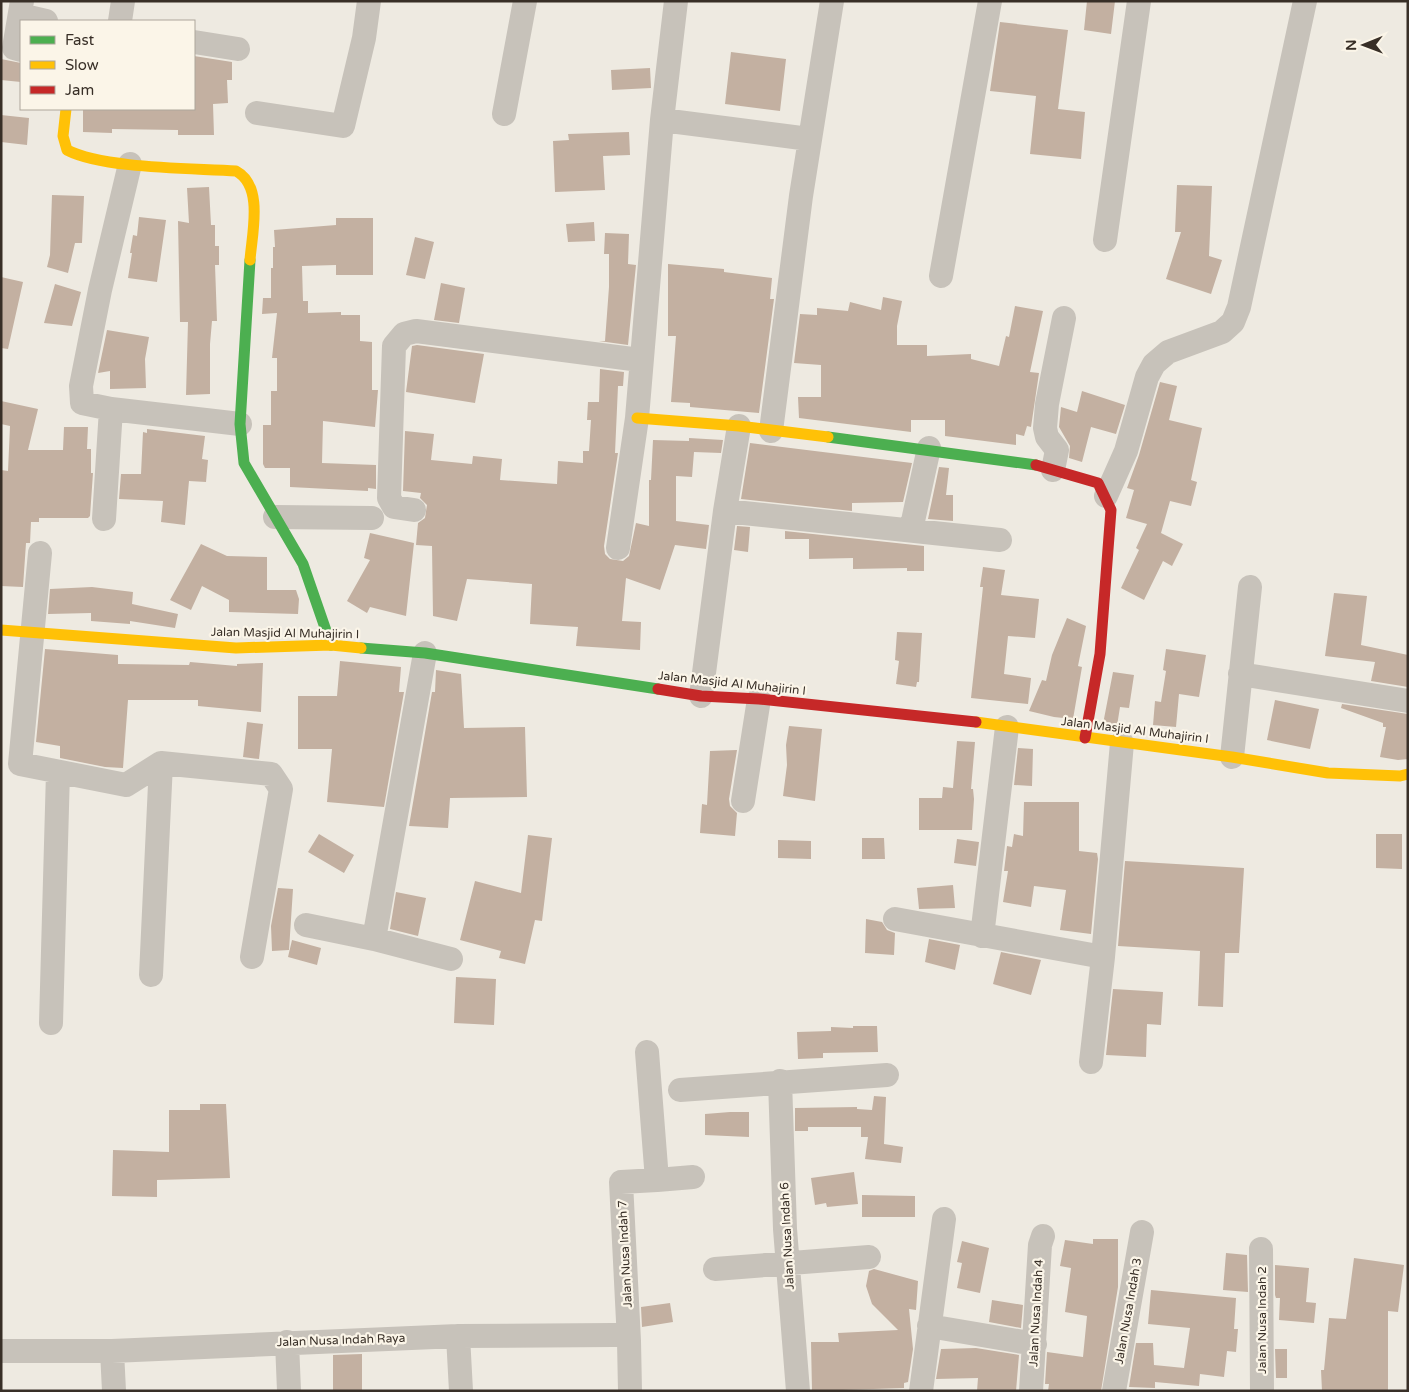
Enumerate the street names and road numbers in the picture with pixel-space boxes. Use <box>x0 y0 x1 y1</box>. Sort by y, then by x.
street label: Jalan Masjid Al Muhajirin I <box>211 625 359 641</box>
street label: Jalan Masjid Al Muhajirin I <box>657 668 807 698</box>
street label: Jalan Masjid Al Muhajirin I <box>1060 714 1210 746</box>
street label: Jalan Nusa Indah 6 <box>777 1182 797 1290</box>
street label: Jalan Nusa Indah 7 <box>615 1200 635 1308</box>
street label: Jalan Nusa Indah 3 <box>1112 1257 1144 1365</box>
street label: Jalan Nusa Indah 4 <box>1026 1258 1046 1367</box>
street label: Jalan Nusa Indah 2 <box>1255 1266 1269 1374</box>
street label: Jalan Nusa Indah Raya <box>277 1331 405 1349</box>

